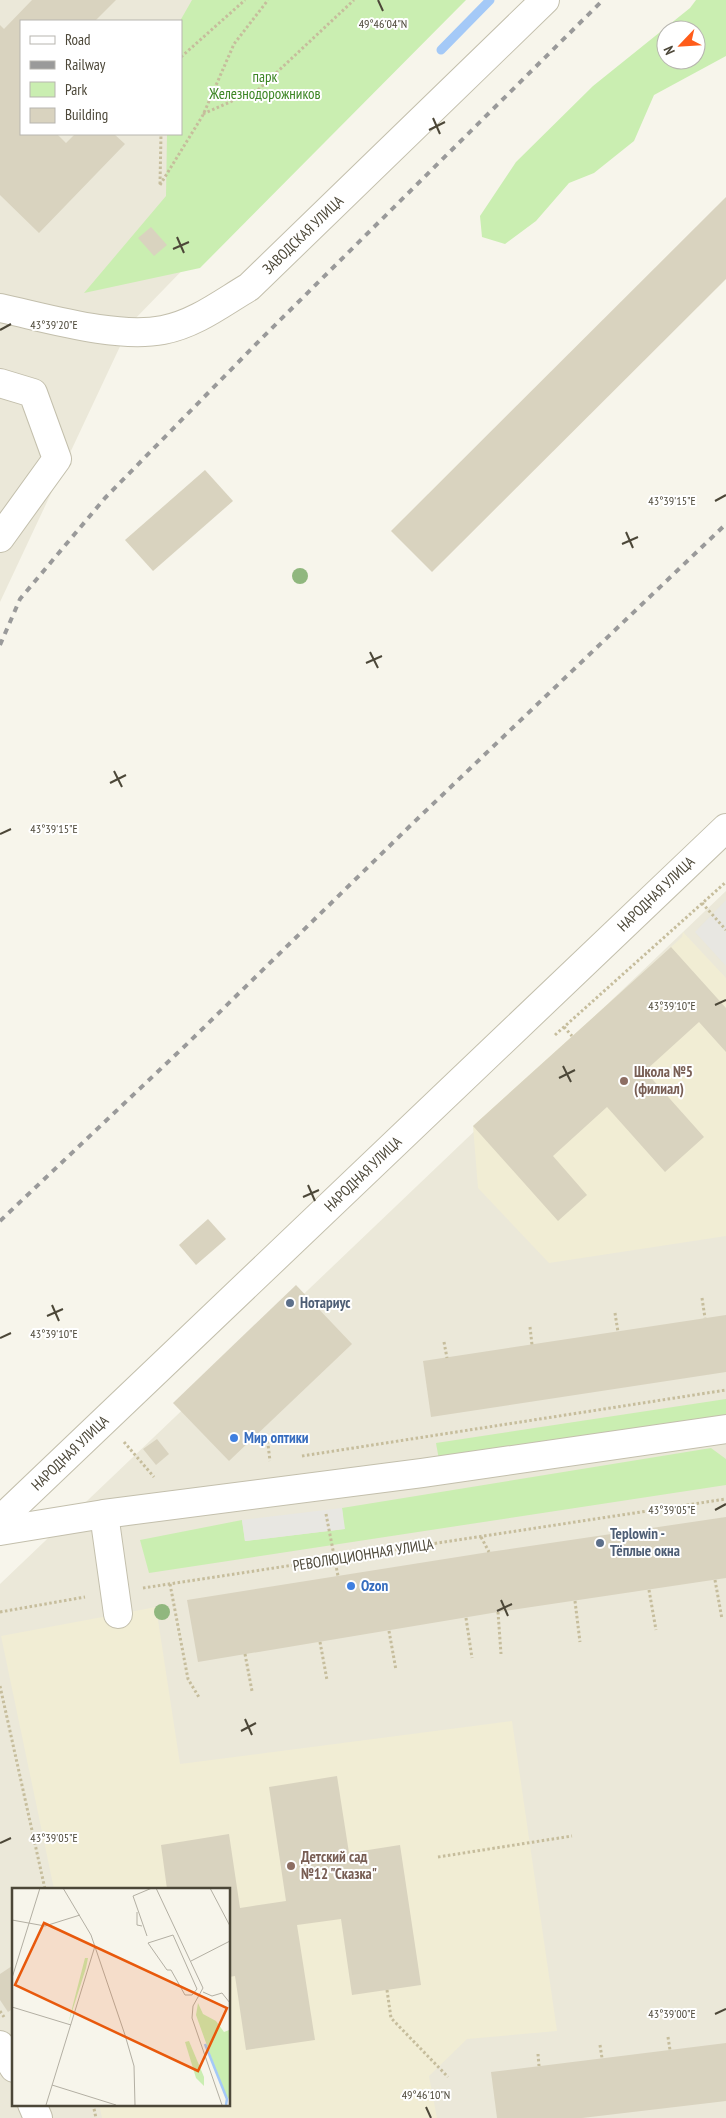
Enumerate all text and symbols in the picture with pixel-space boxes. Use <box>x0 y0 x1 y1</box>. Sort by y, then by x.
text: 49°46'04"N <box>359 16 407 31</box>
legend <box>20 20 182 135</box>
north arrow <box>656 20 706 70</box>
text: Road <box>65 30 91 49</box>
text: N <box>659 43 679 58</box>
text: Railway <box>65 55 106 74</box>
park label: парк Железнодорожников <box>208 67 321 103</box>
text: Park <box>65 80 87 99</box>
text: Building <box>65 105 108 124</box>
street label: ЗАВОДСКАЯ УЛИЦА <box>258 191 348 278</box>
text: 43°39'20"E <box>30 317 78 332</box>
text: 43°39'15"E <box>648 493 696 508</box>
text: 43°39'15"E <box>30 821 78 836</box>
street label: НАРОДНАЯ УЛИЦА <box>613 851 699 935</box>
text: 43°39'10"E <box>648 998 696 1013</box>
place label: Школа №5 (филиал) <box>634 1062 693 1098</box>
marker: Школа №5 (филиал) <box>618 1075 630 1087</box>
street label: НАРОДНАЯ УЛИЦА <box>320 1131 406 1215</box>
place label: Нотариус <box>300 1293 351 1312</box>
marker: Нотариус <box>284 1297 296 1309</box>
text: 43°39'10"E <box>30 1326 78 1341</box>
street label: НАРОДНАЯ УЛИЦА <box>27 1410 113 1494</box>
place label: Мир оптики <box>244 1428 309 1447</box>
marker: Мир оптики <box>228 1432 240 1444</box>
text: 43°39'05"E <box>648 1502 696 1517</box>
place label: Teplowin - Тёплые окна <box>610 1524 680 1560</box>
street label: РЕВОЛЮЦИОННАЯ УЛИЦА <box>291 1534 435 1575</box>
marker: Teplowin - Тёплые окна <box>594 1537 606 1549</box>
place label: Ozon <box>361 1576 388 1595</box>
marker: Ozon <box>345 1580 357 1592</box>
text: 43°39'05"E <box>30 1830 78 1845</box>
place label: Детский сад №12 "Сказка" <box>301 1847 377 1883</box>
marker: Детский сад №12 "Сказка" <box>285 1860 297 1872</box>
inset map <box>12 1888 230 2106</box>
text: 43°39'00"E <box>648 2006 696 2021</box>
text: 49°46'10"N <box>402 2087 450 2102</box>

